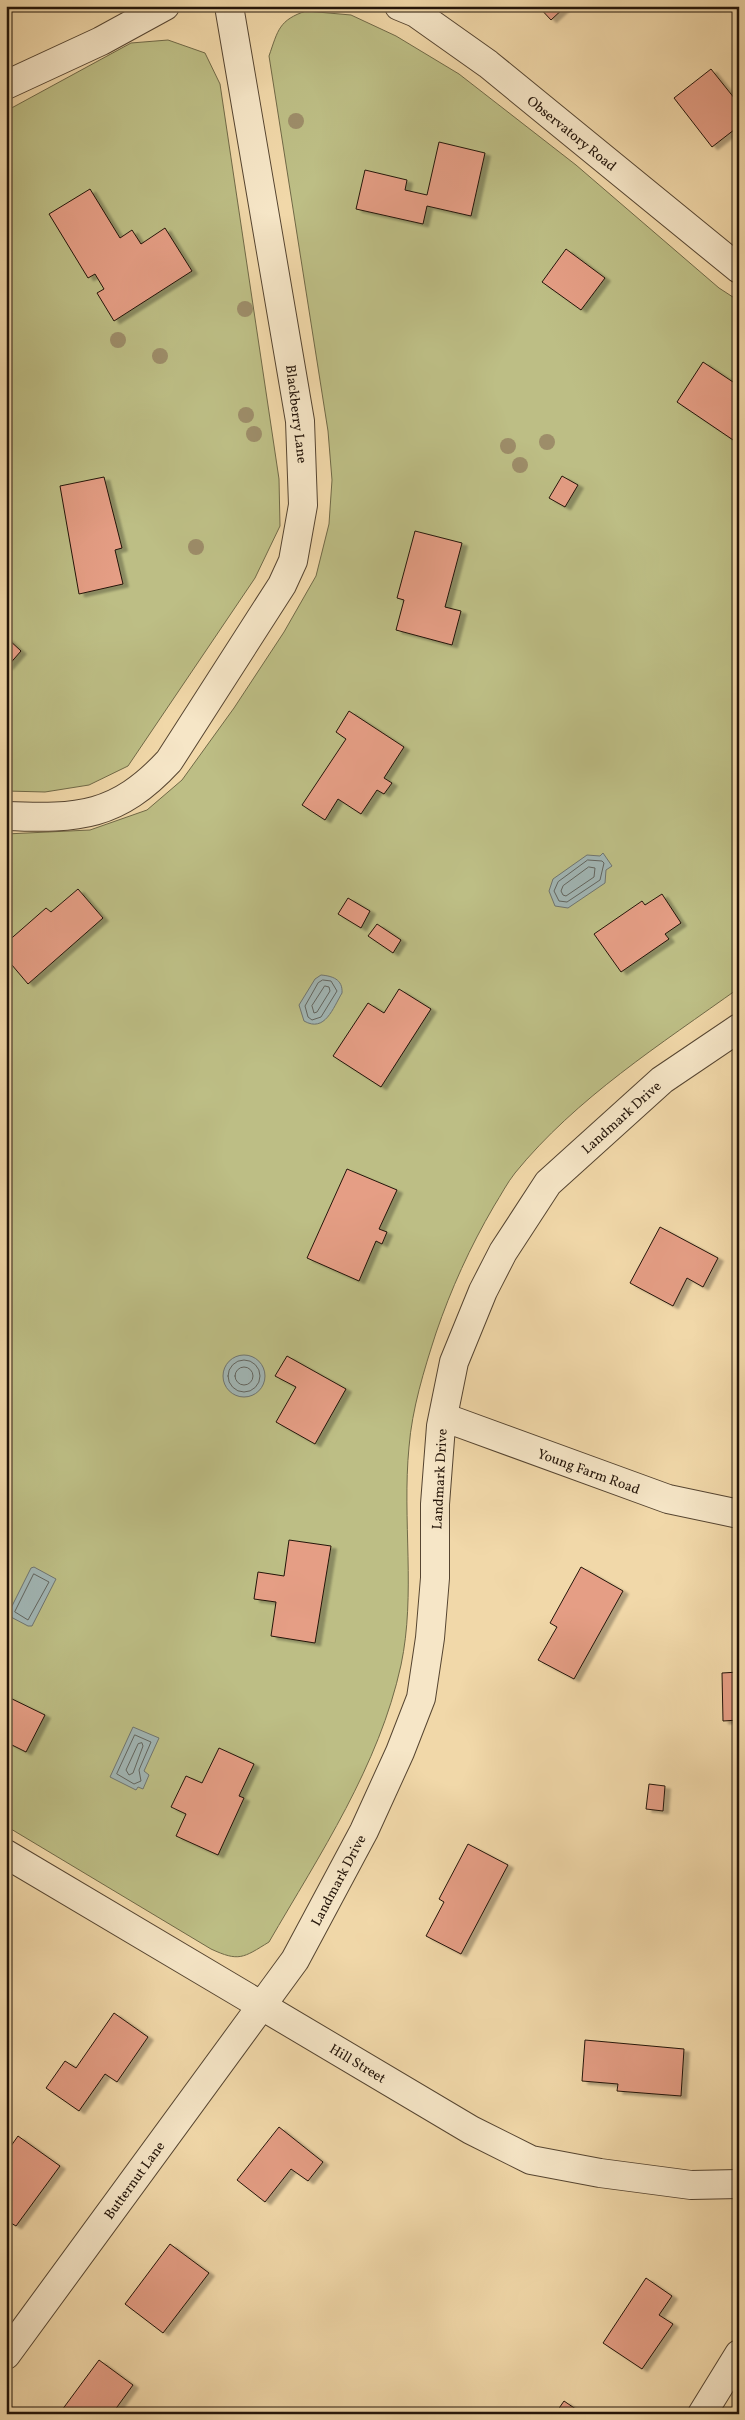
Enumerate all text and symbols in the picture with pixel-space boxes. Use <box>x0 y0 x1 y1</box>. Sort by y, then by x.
street label: Observatory Road <box>522 92 620 176</box>
street label: Blackberry Lane <box>280 364 311 465</box>
street label: Landmark Drive <box>578 1077 666 1159</box>
street label: Landmark Drive <box>428 1428 453 1530</box>
street label: Young Farm Road <box>534 1445 643 1500</box>
street label: Landmark Drive <box>307 1831 372 1930</box>
street label: Hill Street <box>325 2040 389 2089</box>
street label: Butternut Lane <box>100 2138 170 2224</box>

